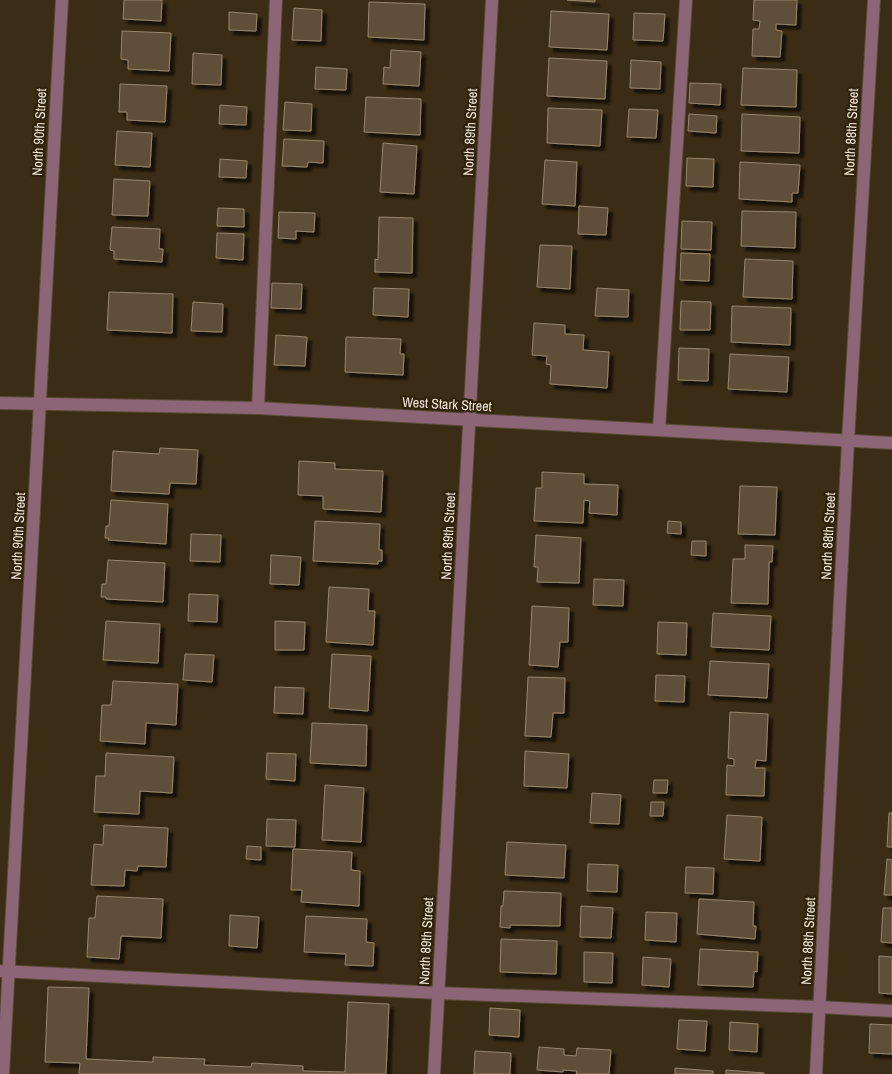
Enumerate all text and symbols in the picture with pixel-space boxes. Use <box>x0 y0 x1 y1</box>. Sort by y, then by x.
street label: North 90th Street <box>28 88 50 176</box>
street label: North 89th Street <box>459 88 481 176</box>
street label: North 88th Street <box>840 88 862 176</box>
street label: West Stark Street <box>402 393 492 415</box>
street label: North 90th Street <box>7 492 29 580</box>
street label: North 89th Street <box>437 492 459 580</box>
street label: North 88th Street <box>817 492 839 580</box>
street label: North 89th Street <box>415 897 437 985</box>
street label: North 88th Street <box>797 897 819 985</box>

